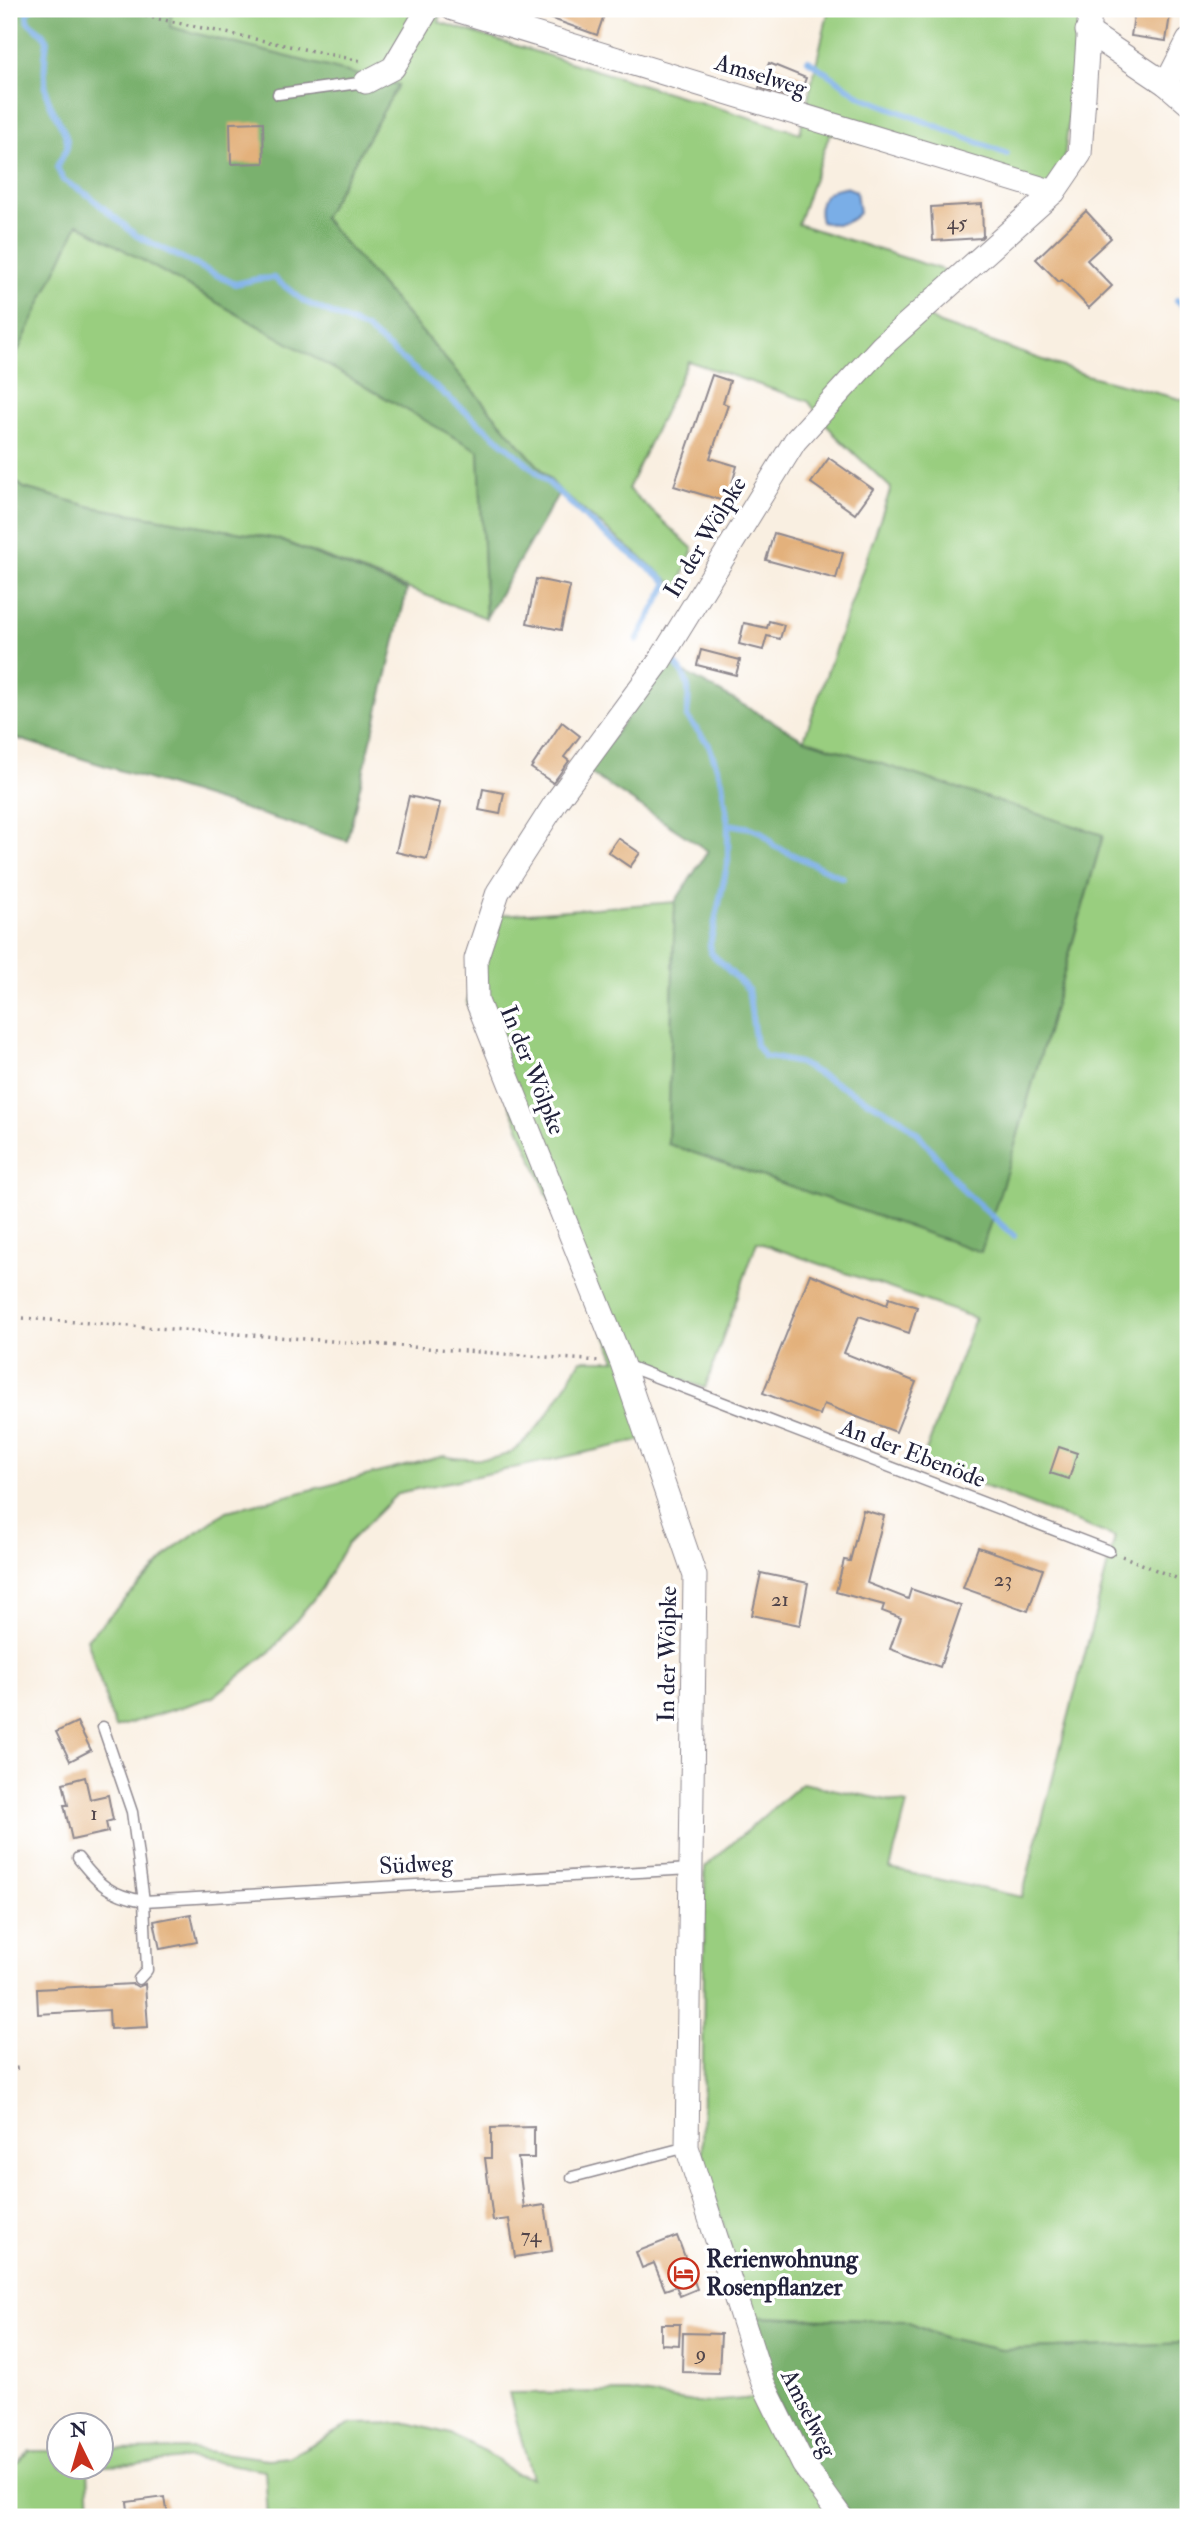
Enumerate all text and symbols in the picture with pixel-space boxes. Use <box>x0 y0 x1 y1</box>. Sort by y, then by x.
street label: Amselweg <box>710 47 812 104</box>
house number: 45 <box>947 209 968 236</box>
street label: In der Wölpke <box>657 471 754 604</box>
street label: In der Wölpke <box>493 1001 572 1139</box>
street label: An der Ebenöde <box>835 1411 990 1495</box>
house number: 23 <box>994 1566 1012 1593</box>
street label: In der Wölpke <box>651 1586 684 1722</box>
house number: 21 <box>771 1586 789 1613</box>
house number: 1 <box>90 1800 98 1827</box>
street label: Südweg <box>378 1847 455 1882</box>
house number: 74 <box>521 2222 543 2249</box>
place label: Rerienwohnung Rosenpflanzer <box>706 2244 859 2303</box>
hotel icon: Rerienwohnung Rosenpflanzer <box>666 2256 700 2290</box>
house number: 9 <box>694 2340 706 2367</box>
street label: Amselweg <box>773 2363 844 2463</box>
north arrow <box>46 2410 116 2480</box>
text: N <box>68 2417 89 2443</box>

